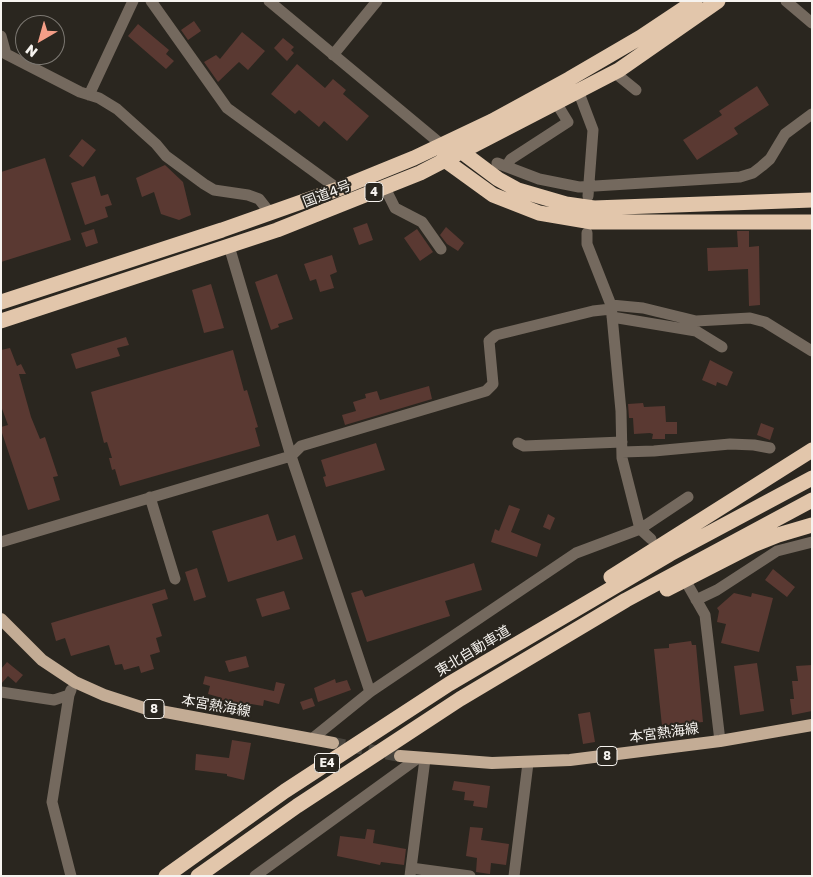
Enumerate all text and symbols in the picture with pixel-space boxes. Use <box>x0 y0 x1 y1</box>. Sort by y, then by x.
north arrow <box>15 15 65 65</box>
text: N <box>22 41 41 61</box>
street label: 国道4号 <box>300 177 354 211</box>
road number: 4 <box>365 182 383 202</box>
street label: 東北自動車道 <box>433 622 513 680</box>
street label: 本宮熱海線 <box>180 692 252 720</box>
road number: 8 <box>144 700 164 719</box>
street label: 本宮熱海線 <box>628 720 700 746</box>
road number: 8 <box>597 746 617 766</box>
road number: E4 <box>314 754 340 772</box>

